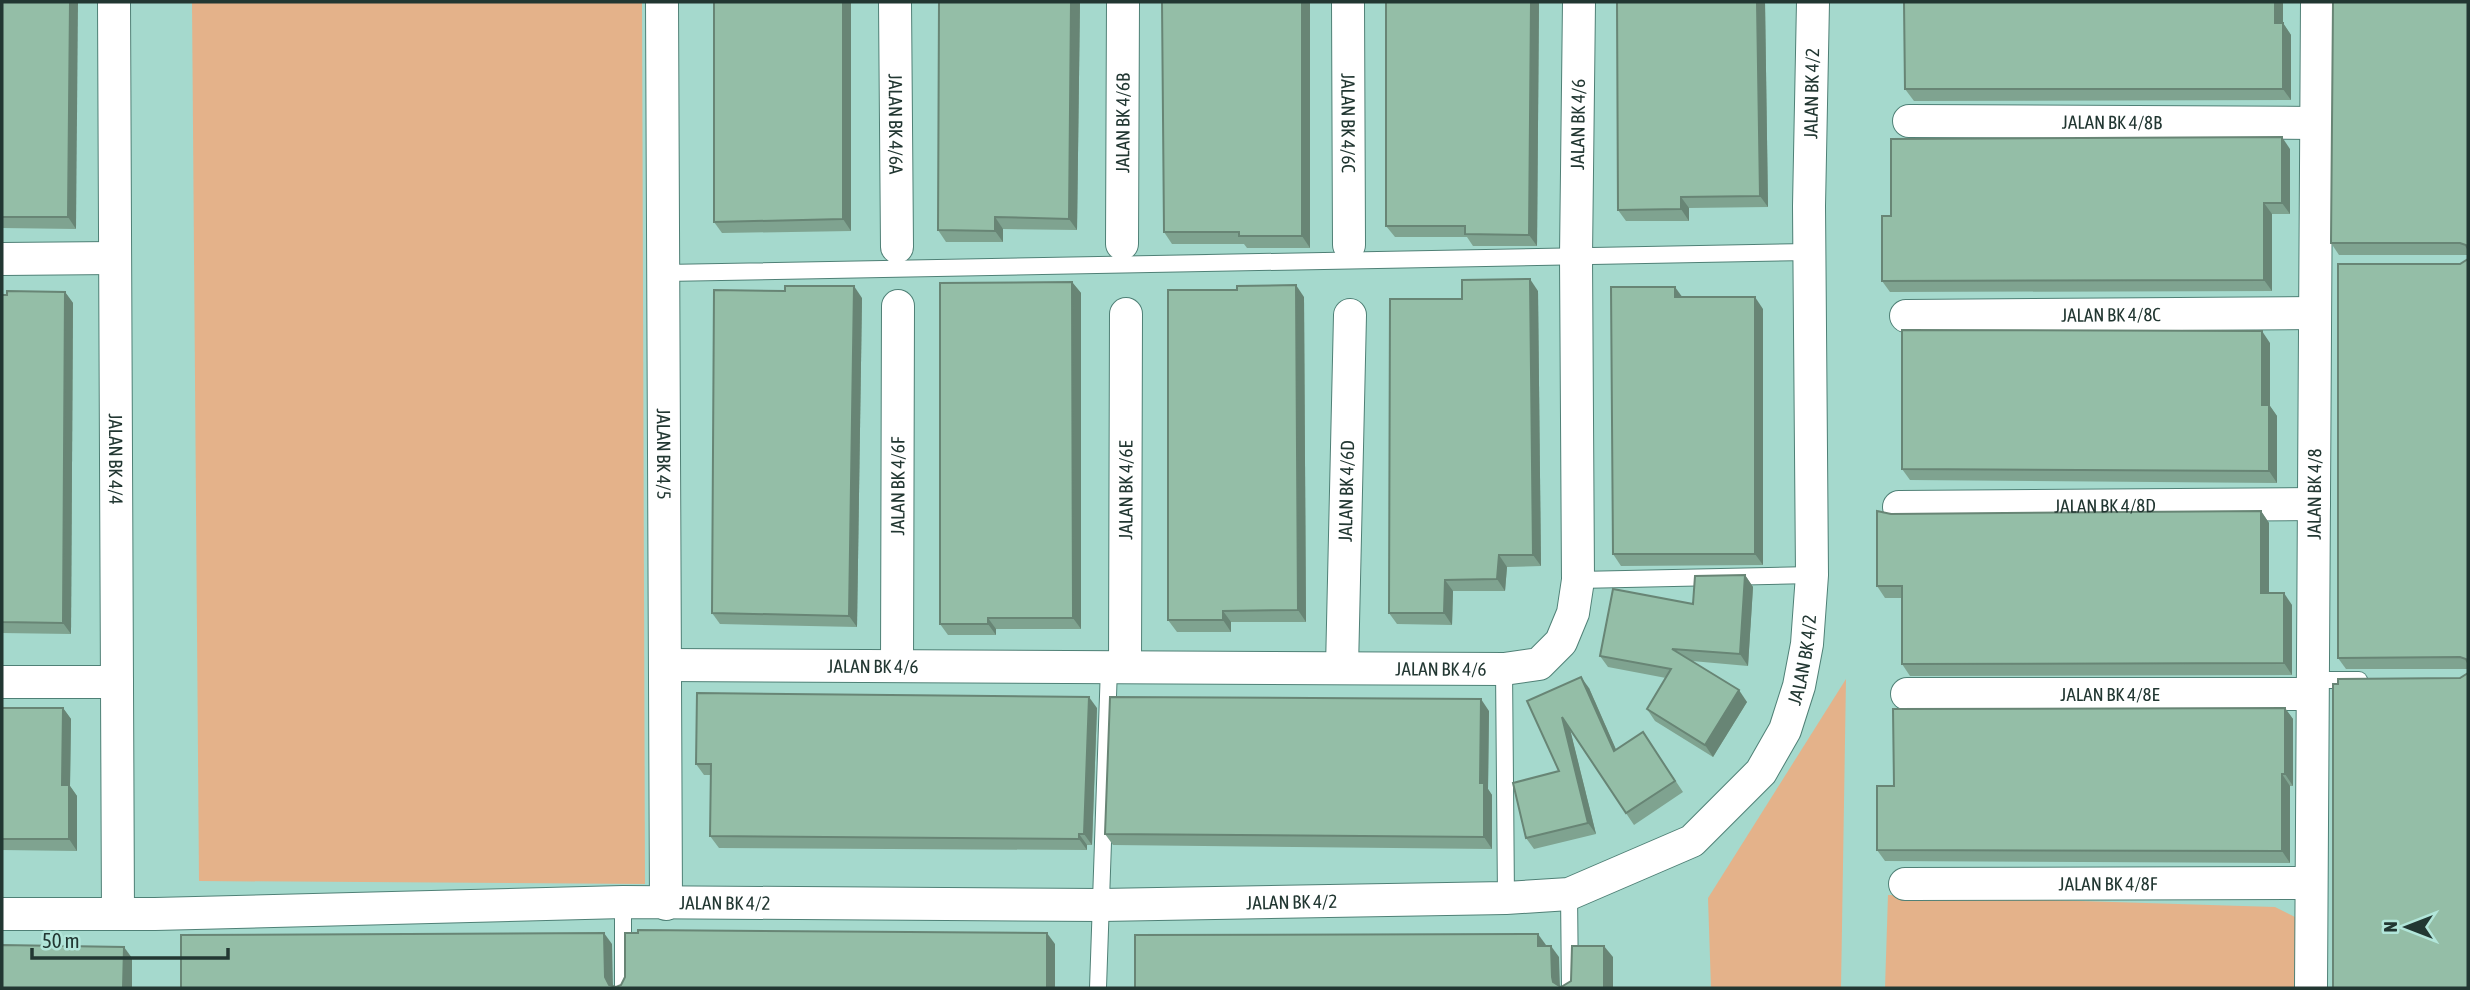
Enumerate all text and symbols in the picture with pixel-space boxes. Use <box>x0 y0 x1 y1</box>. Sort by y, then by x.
street label: JALAN BK 4/2 <box>1799 48 1823 139</box>
street label: JALAN BK 4/6B <box>1111 73 1134 173</box>
street label: JALAN BK 4/6C <box>1337 73 1360 173</box>
street label: JALAN BK 4/6A <box>885 74 907 175</box>
street label: JALAN BK 4/6 <box>1566 78 1589 170</box>
street label: JALAN BK 4/8B <box>2062 111 2162 133</box>
street label: JALAN BK 4/8C <box>2061 303 2161 326</box>
street label: JALAN BK 4/5 <box>653 408 675 500</box>
street label: JALAN BK 4/4 <box>105 413 127 505</box>
street label: JALAN BK 4/6F <box>886 436 909 535</box>
street label: JALAN BK 4/6E <box>1114 440 1137 540</box>
street label: JALAN BK 4/6D <box>1334 440 1358 542</box>
street label: JALAN BK 4/8 <box>2303 448 2325 540</box>
street label: JALAN BK 4/8D <box>2054 494 2156 517</box>
street label: JALAN BK 4/2 <box>1783 614 1820 707</box>
street label: JALAN BK 4/6 <box>827 655 919 677</box>
street label: JALAN BK 4/6 <box>1395 657 1487 680</box>
street label: JALAN BK 4/8E <box>2060 683 2160 705</box>
street label: JALAN BK 4/8F <box>2059 872 2158 895</box>
street label: JALAN BK 4/2 <box>1246 890 1338 913</box>
street label: JALAN BK 4/2 <box>679 891 770 914</box>
north arrow <box>2372 892 2442 962</box>
scale bar <box>32 916 228 960</box>
text: N <box>2379 921 2401 933</box>
text: 50 m <box>42 928 80 952</box>

